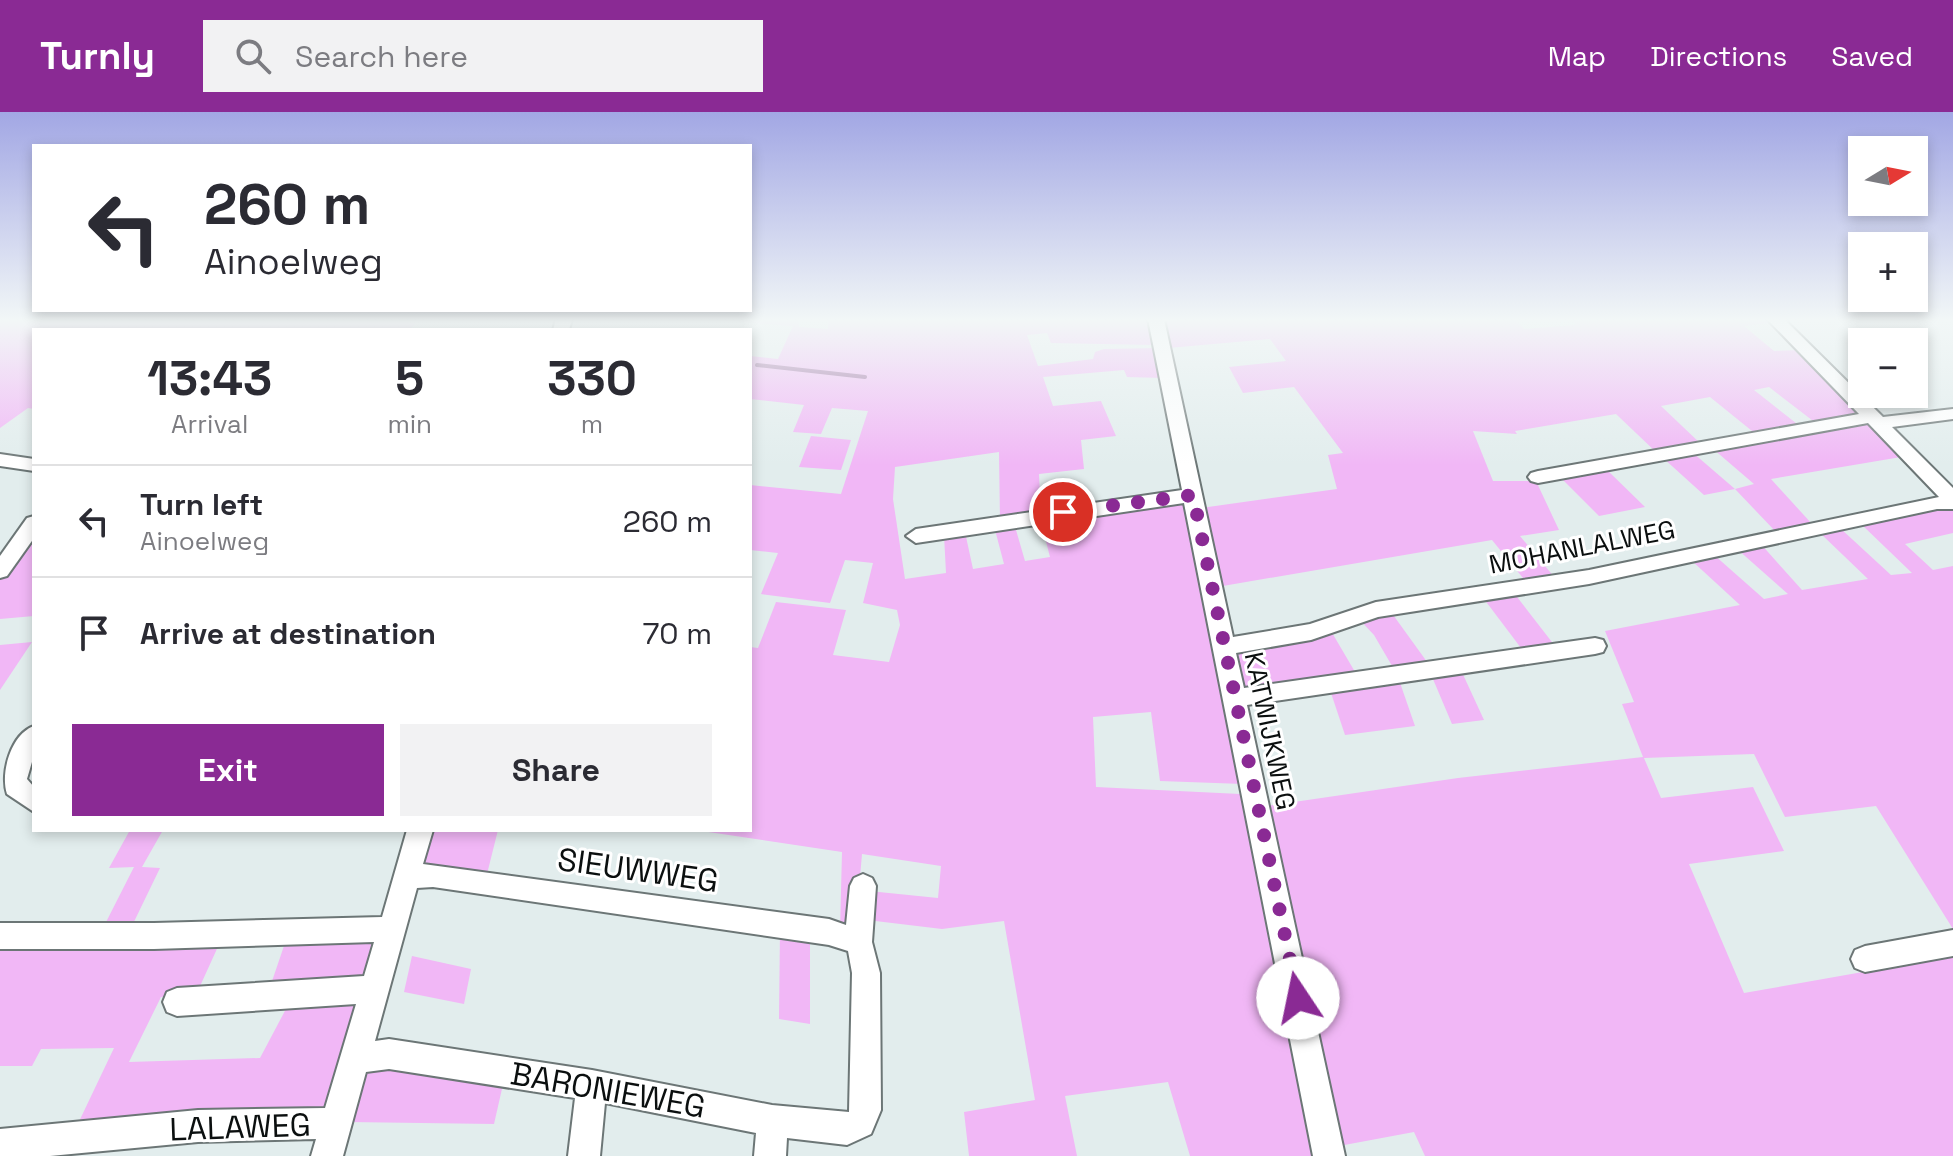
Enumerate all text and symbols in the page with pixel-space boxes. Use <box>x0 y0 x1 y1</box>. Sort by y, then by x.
search box <box>203 20 763 92</box>
text: Turnly <box>40 32 155 80</box>
icon: search <box>231 34 275 78</box>
text: Search here <box>295 37 468 76</box>
text: Map <box>1548 38 1606 74</box>
text: Directions <box>1650 38 1787 74</box>
text: Saved <box>1831 38 1913 74</box>
north arrow <box>1848 136 1928 216</box>
map controls <box>1848 136 1928 408</box>
text: 260 m <box>204 169 370 240</box>
icon: left <box>72 176 176 280</box>
button: + <box>1848 232 1928 312</box>
text: Ainoelweg <box>204 239 383 285</box>
button: − <box>1848 328 1928 408</box>
text: 13:43 <box>147 348 272 409</box>
text: 5 <box>395 348 424 409</box>
text: 330 <box>547 348 637 409</box>
text: Arrival <box>171 407 248 441</box>
text: min <box>387 407 432 441</box>
text: m <box>581 407 603 441</box>
pin <box>1029 478 1097 546</box>
text: Turn left <box>140 485 263 524</box>
icon: arrive <box>1041 490 1085 534</box>
icon: left <box>72 499 116 543</box>
text: 260 m <box>623 502 712 541</box>
street label: MOHANLALWEG <box>1486 512 1678 582</box>
text: Ainoelweg <box>140 524 269 558</box>
icon: arrive <box>72 611 116 655</box>
text: Arrive at destination <box>140 614 436 653</box>
text: 70 m <box>643 614 712 653</box>
street label: KATWIJKWEG <box>1237 649 1303 813</box>
button: Exit <box>72 724 384 816</box>
button: Share <box>400 724 712 816</box>
street label: SIEUWWEG <box>555 839 721 901</box>
position arrow <box>1256 956 1340 1040</box>
street label: BARONIEWEG <box>508 1053 708 1127</box>
street label: LALAWEG <box>169 1105 311 1149</box>

